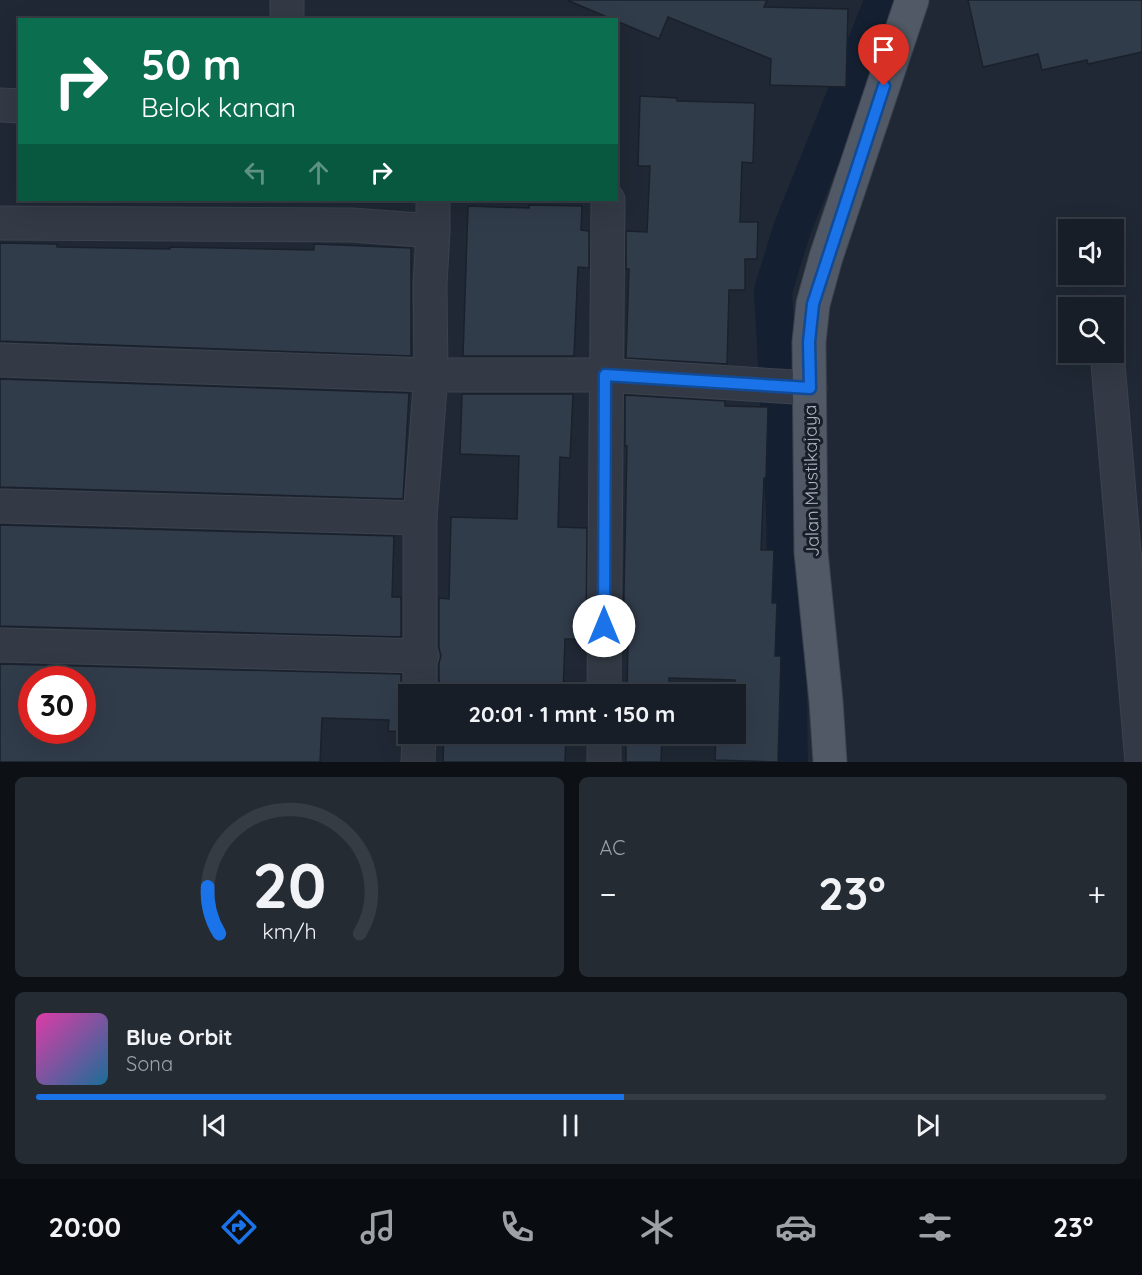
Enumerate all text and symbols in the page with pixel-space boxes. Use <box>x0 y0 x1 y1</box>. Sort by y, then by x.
pin <box>858 24 909 86</box>
icon: arrive <box>867 33 900 66</box>
text: 50 m <box>141 38 241 91</box>
icon: right <box>42 42 120 120</box>
text: Belok kanan <box>141 90 296 124</box>
icon: left <box>239 156 272 189</box>
icon: ahead <box>302 156 335 189</box>
icon: right <box>365 156 398 189</box>
map controls <box>1058 219 1124 363</box>
button: sound <box>1058 219 1124 285</box>
button: search <box>1058 297 1124 363</box>
street label: Jalan Mustikajaya <box>798 405 824 557</box>
position arrow <box>572 594 636 658</box>
speed limit sign: 30 <box>18 666 96 744</box>
text: 20:01 · 1 mnt · 150 m <box>469 700 675 728</box>
text: AC <box>600 835 625 860</box>
text: 20 <box>252 846 326 924</box>
text: 23° <box>818 865 886 921</box>
text: − <box>600 873 617 914</box>
text: + <box>1087 873 1106 914</box>
text: km/h <box>262 918 316 944</box>
text: Blue Orbit <box>126 1023 232 1051</box>
text: Sona <box>126 1051 173 1076</box>
icon: previous <box>198 1109 231 1142</box>
icon: pause <box>554 1109 587 1142</box>
icon: next <box>911 1109 944 1142</box>
icon: directions <box>218 1206 260 1248</box>
icon: music <box>357 1206 399 1248</box>
icon: phone <box>496 1206 538 1248</box>
icon: climate <box>636 1206 678 1248</box>
icon: car <box>775 1206 817 1248</box>
icon: filters <box>914 1206 956 1248</box>
text: 20:00 <box>49 1210 121 1244</box>
text: 23° <box>1053 1210 1093 1244</box>

